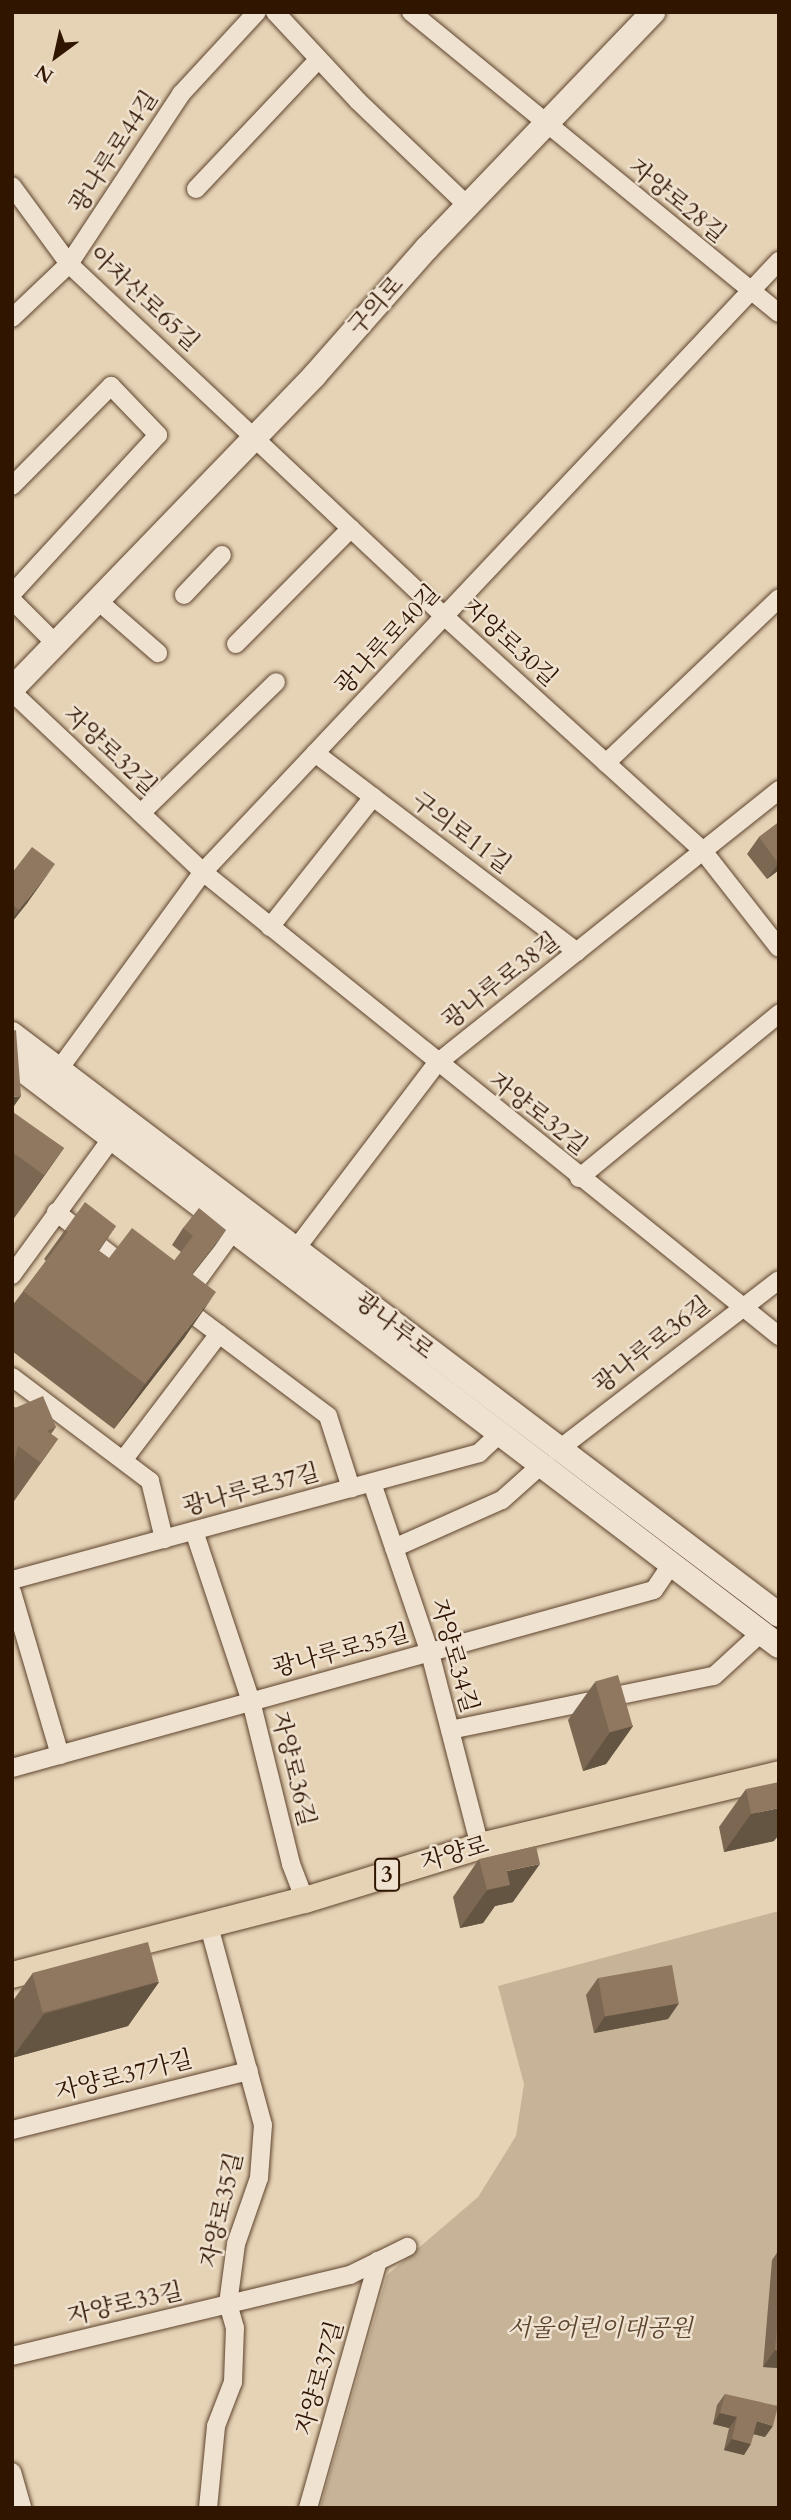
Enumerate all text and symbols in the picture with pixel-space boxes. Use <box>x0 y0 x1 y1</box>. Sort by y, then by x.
north arrow <box>21 21 91 91</box>
text: N <box>31 58 59 89</box>
street label: 광나루로44길 <box>64 85 164 219</box>
street label: 자양로28길 <box>622 153 732 249</box>
street label: 아차산로65길 <box>83 241 205 357</box>
street label: 구의로 <box>342 271 410 341</box>
street label: 광나루로40길 <box>330 579 446 701</box>
street label: 자양로30길 <box>457 593 563 693</box>
street label: 자양로32길 <box>57 700 163 802</box>
street label: 구의로11길 <box>405 786 517 880</box>
street label: 광나루로38길 <box>437 926 565 1036</box>
street label: 자양로32길 <box>483 1067 593 1161</box>
street label: 광나루로 <box>349 1286 439 1366</box>
street label: 광나루로36길 <box>588 1290 716 1400</box>
street label: 광나루로37길 <box>179 1458 323 1522</box>
street label: 자양로34길 <box>424 1596 484 1716</box>
street label: 광나루로35길 <box>269 1619 413 1683</box>
street label: 자양로36길 <box>265 1709 321 1829</box>
street label: 자양로 <box>418 1831 492 1877</box>
road number: 3 <box>373 1856 401 1894</box>
street label: 자양로37가길 <box>52 2045 196 2107</box>
street label: 자양로35길 <box>195 2150 249 2270</box>
street label: 자양로33길 <box>65 2277 185 2331</box>
park label: 서울어린이대공원 <box>507 2315 693 2343</box>
street label: 자양로37길 <box>290 2318 350 2438</box>

